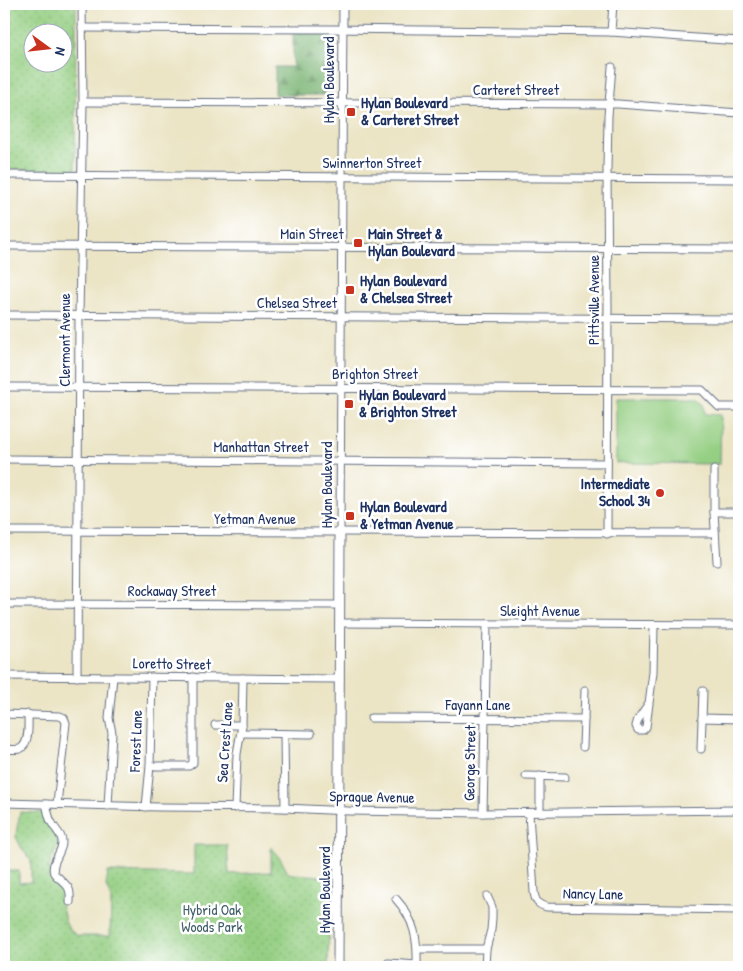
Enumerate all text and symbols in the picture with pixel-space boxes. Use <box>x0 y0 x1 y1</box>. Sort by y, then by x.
north arrow <box>22 22 72 72</box>
street label: Hylan Boulevard <box>318 37 339 123</box>
text: N <box>51 45 71 58</box>
street label: Carteret Street <box>473 79 560 100</box>
place label: Hylan Boulevard & Carteret Street <box>361 92 460 130</box>
marker: Hylan Boulevard & Carteret Street <box>345 106 357 118</box>
street label: Swinnerton Street <box>323 152 422 173</box>
street label: Main Street <box>280 223 344 244</box>
place label: Main Street & Hylan Boulevard <box>368 223 455 262</box>
marker: Main Street & Hylan Boulevard <box>352 237 364 249</box>
street label: Pittsville Avenue <box>583 255 604 345</box>
place label: Hylan Boulevard & Chelsea Street <box>360 270 453 308</box>
marker: Hylan Boulevard & Chelsea Street <box>344 284 356 296</box>
street label: Chelsea Street <box>257 292 338 313</box>
street label: Clermont Avenue <box>54 293 75 387</box>
street label: Brighton Street <box>332 363 419 384</box>
place label: Hylan Boulevard & Brighton Street <box>359 384 457 423</box>
marker: Hylan Boulevard & Brighton Street <box>343 398 355 410</box>
street label: Manhattan Street <box>213 436 309 457</box>
street label: Hylan Boulevard <box>316 442 337 528</box>
place label: Intermediate School 34 <box>580 473 650 511</box>
marker: Intermediate School 34 <box>654 487 666 499</box>
place label: Hylan Boulevard & Yetman Avenue <box>360 496 454 534</box>
street label: Yetman Avenue <box>214 508 296 529</box>
marker: Hylan Boulevard & Yetman Avenue <box>344 510 356 522</box>
street label: Rockaway Street <box>128 580 217 601</box>
street label: Sleight Avenue <box>500 600 580 621</box>
street label: Loretto Street <box>133 652 212 675</box>
street label: Fayann Lane <box>445 694 511 715</box>
street label: Sea Crest Lane <box>211 701 238 783</box>
street label: Forest Lane <box>124 710 147 773</box>
street label: George Street <box>458 724 481 801</box>
street label: Sprague Avenue <box>329 785 415 808</box>
street label: Hylan Boulevard <box>314 847 335 933</box>
street label: Nancy Lane <box>563 882 623 905</box>
park label: Hybrid Oak Woods Park <box>181 899 243 937</box>

